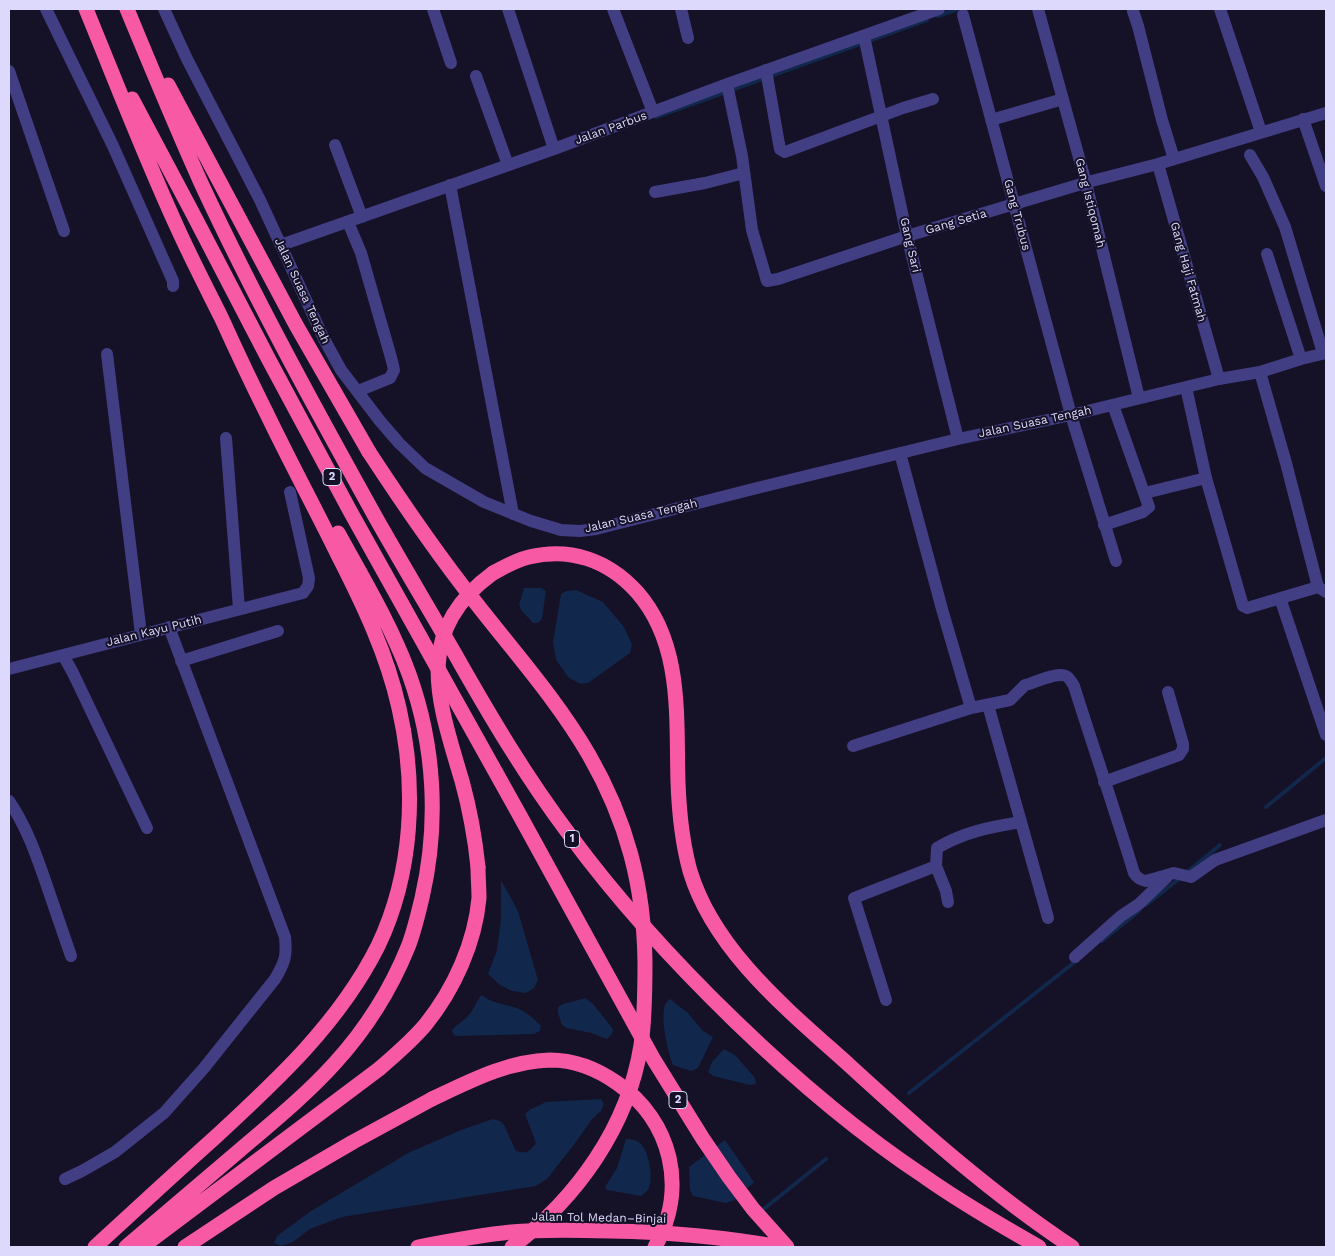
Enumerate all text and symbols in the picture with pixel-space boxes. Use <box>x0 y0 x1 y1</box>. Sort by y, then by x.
street label: Jalan Parbus <box>573 108 649 148</box>
street label: Gang Istiqomah <box>1072 157 1108 249</box>
street label: Gang Trubus <box>1001 178 1033 252</box>
street label: Gang Setia <box>924 206 988 238</box>
street label: Gang Sari <box>897 216 923 274</box>
street label: Gang Haji Fatmah <box>1167 220 1209 324</box>
street label: Jalan Suasa Tengah <box>271 236 333 346</box>
street label: Jalan Suasa Tengah <box>977 403 1093 441</box>
road number: 2 <box>323 468 341 486</box>
street label: Jalan Suasa Tengah <box>583 496 699 536</box>
street label: Jalan Kayu Putih <box>105 612 203 650</box>
road number: 1 <box>564 831 580 848</box>
road number: 2 <box>669 1092 687 1108</box>
street label: Jalan Tol Medan–Binjai <box>532 1210 666 1226</box>

